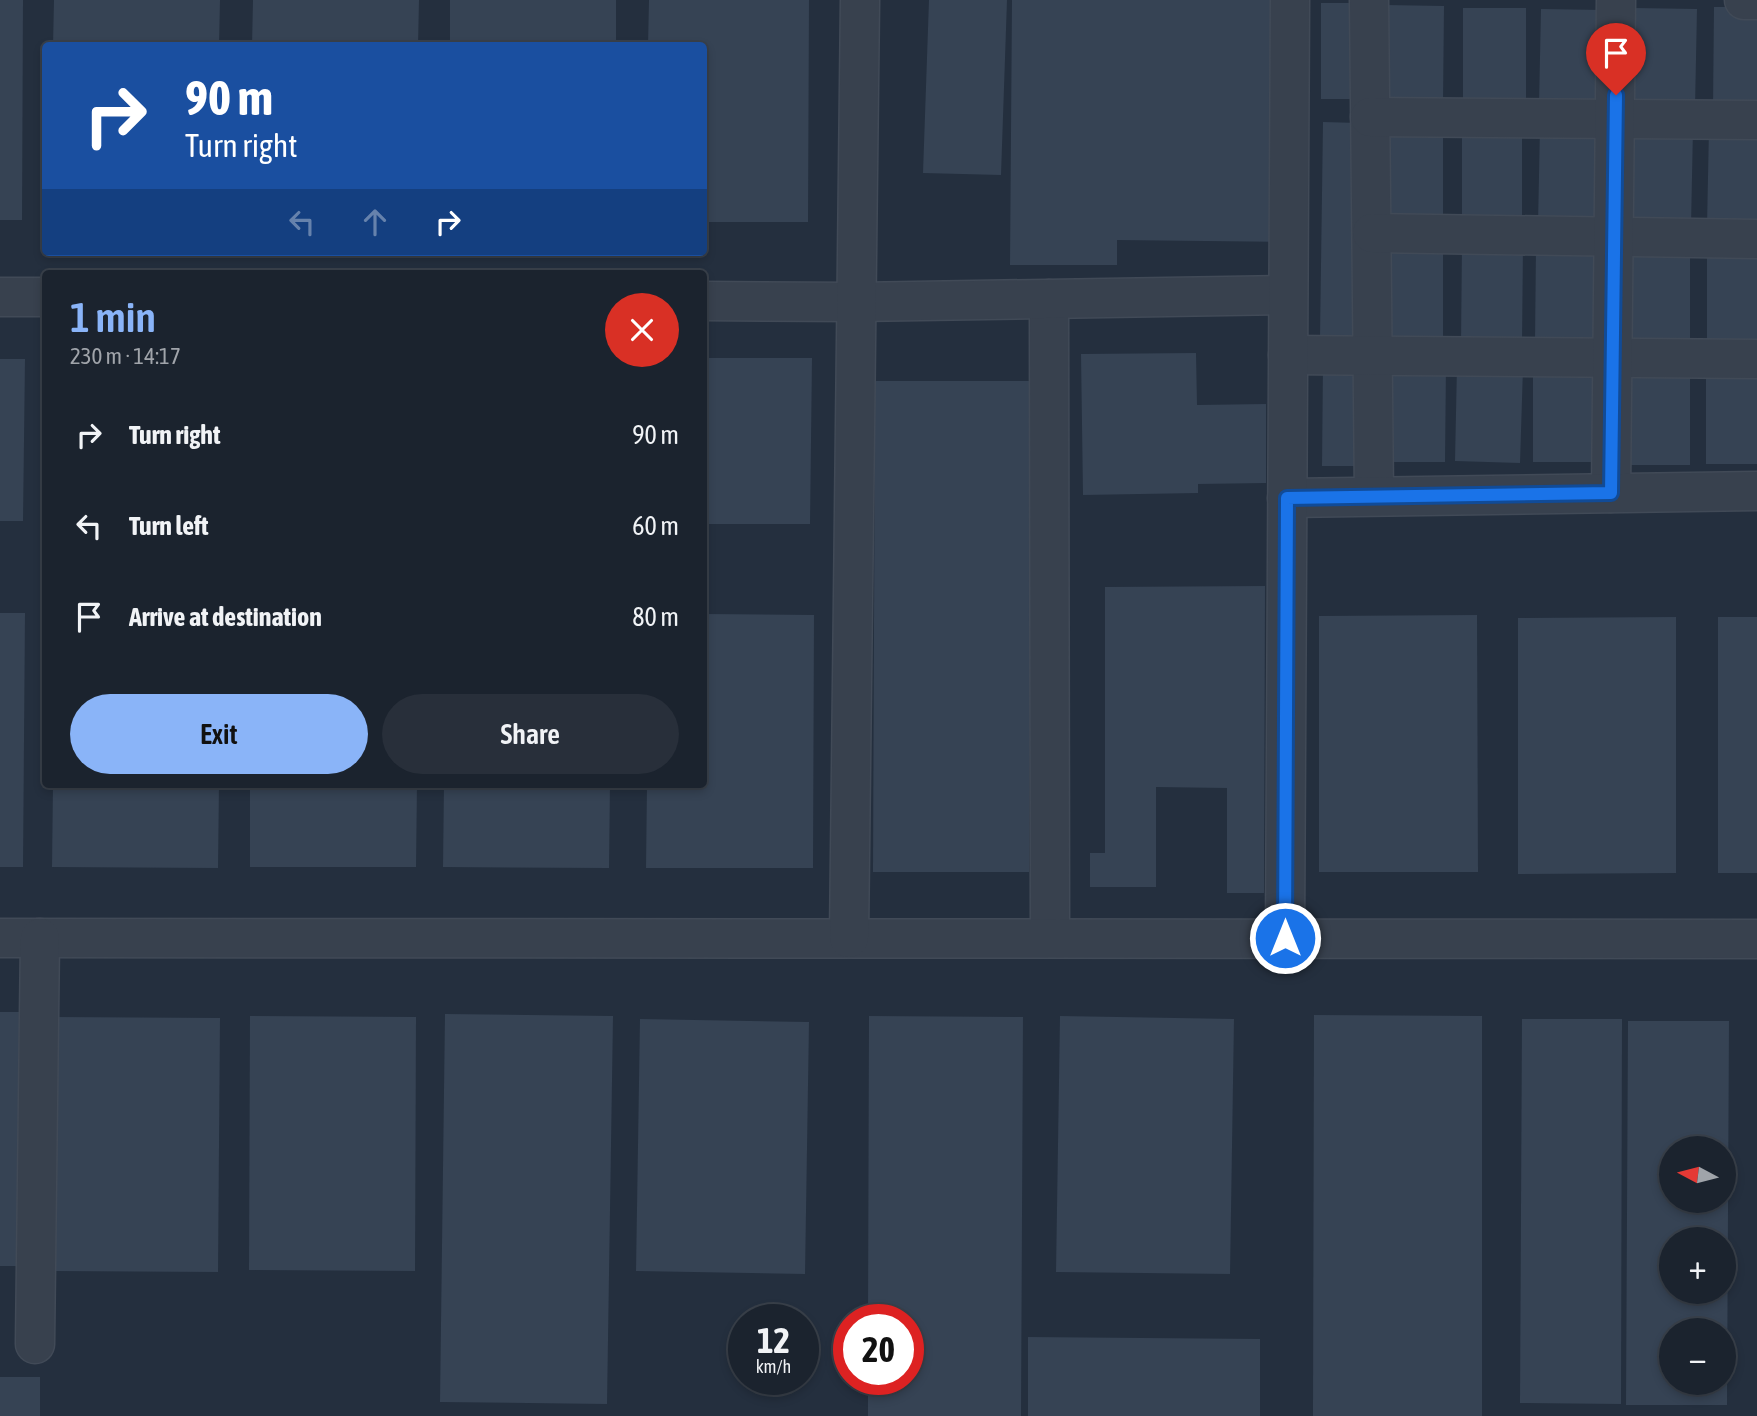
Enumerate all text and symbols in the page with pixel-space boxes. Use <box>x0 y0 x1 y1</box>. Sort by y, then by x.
pin <box>1586 23 1646 95</box>
icon: arrive <box>1597 34 1635 72</box>
text: 90 m <box>185 69 273 125</box>
icon: right <box>70 70 161 161</box>
text: Turn right <box>185 127 298 164</box>
icon: left <box>283 203 321 241</box>
icon: ahead <box>356 203 394 241</box>
icon: right <box>429 203 467 241</box>
text: 1 min <box>70 293 156 341</box>
button: close <box>605 293 679 367</box>
text: 230 m · 14:17 <box>70 343 181 369</box>
icon: right <box>70 416 108 454</box>
text: Turn right <box>129 420 220 450</box>
text: 90 m <box>632 420 679 450</box>
icon: left <box>70 507 108 545</box>
text: Turn left <box>129 511 209 541</box>
text: 60 m <box>632 511 679 541</box>
icon: arrive <box>70 598 108 636</box>
text: Arrive at destination <box>129 602 322 632</box>
text: 80 m <box>632 602 679 632</box>
button: Exit <box>70 694 368 774</box>
button: Share <box>382 694 679 774</box>
position arrow <box>1248 901 1322 975</box>
north arrow <box>1659 1136 1736 1213</box>
map controls <box>1659 1136 1736 1395</box>
button: + <box>1659 1227 1736 1304</box>
speed limit sign: 20 <box>833 1304 924 1395</box>
button: − <box>1659 1318 1736 1395</box>
text: 12 <box>757 1320 790 1360</box>
text: km/h <box>756 1356 791 1377</box>

